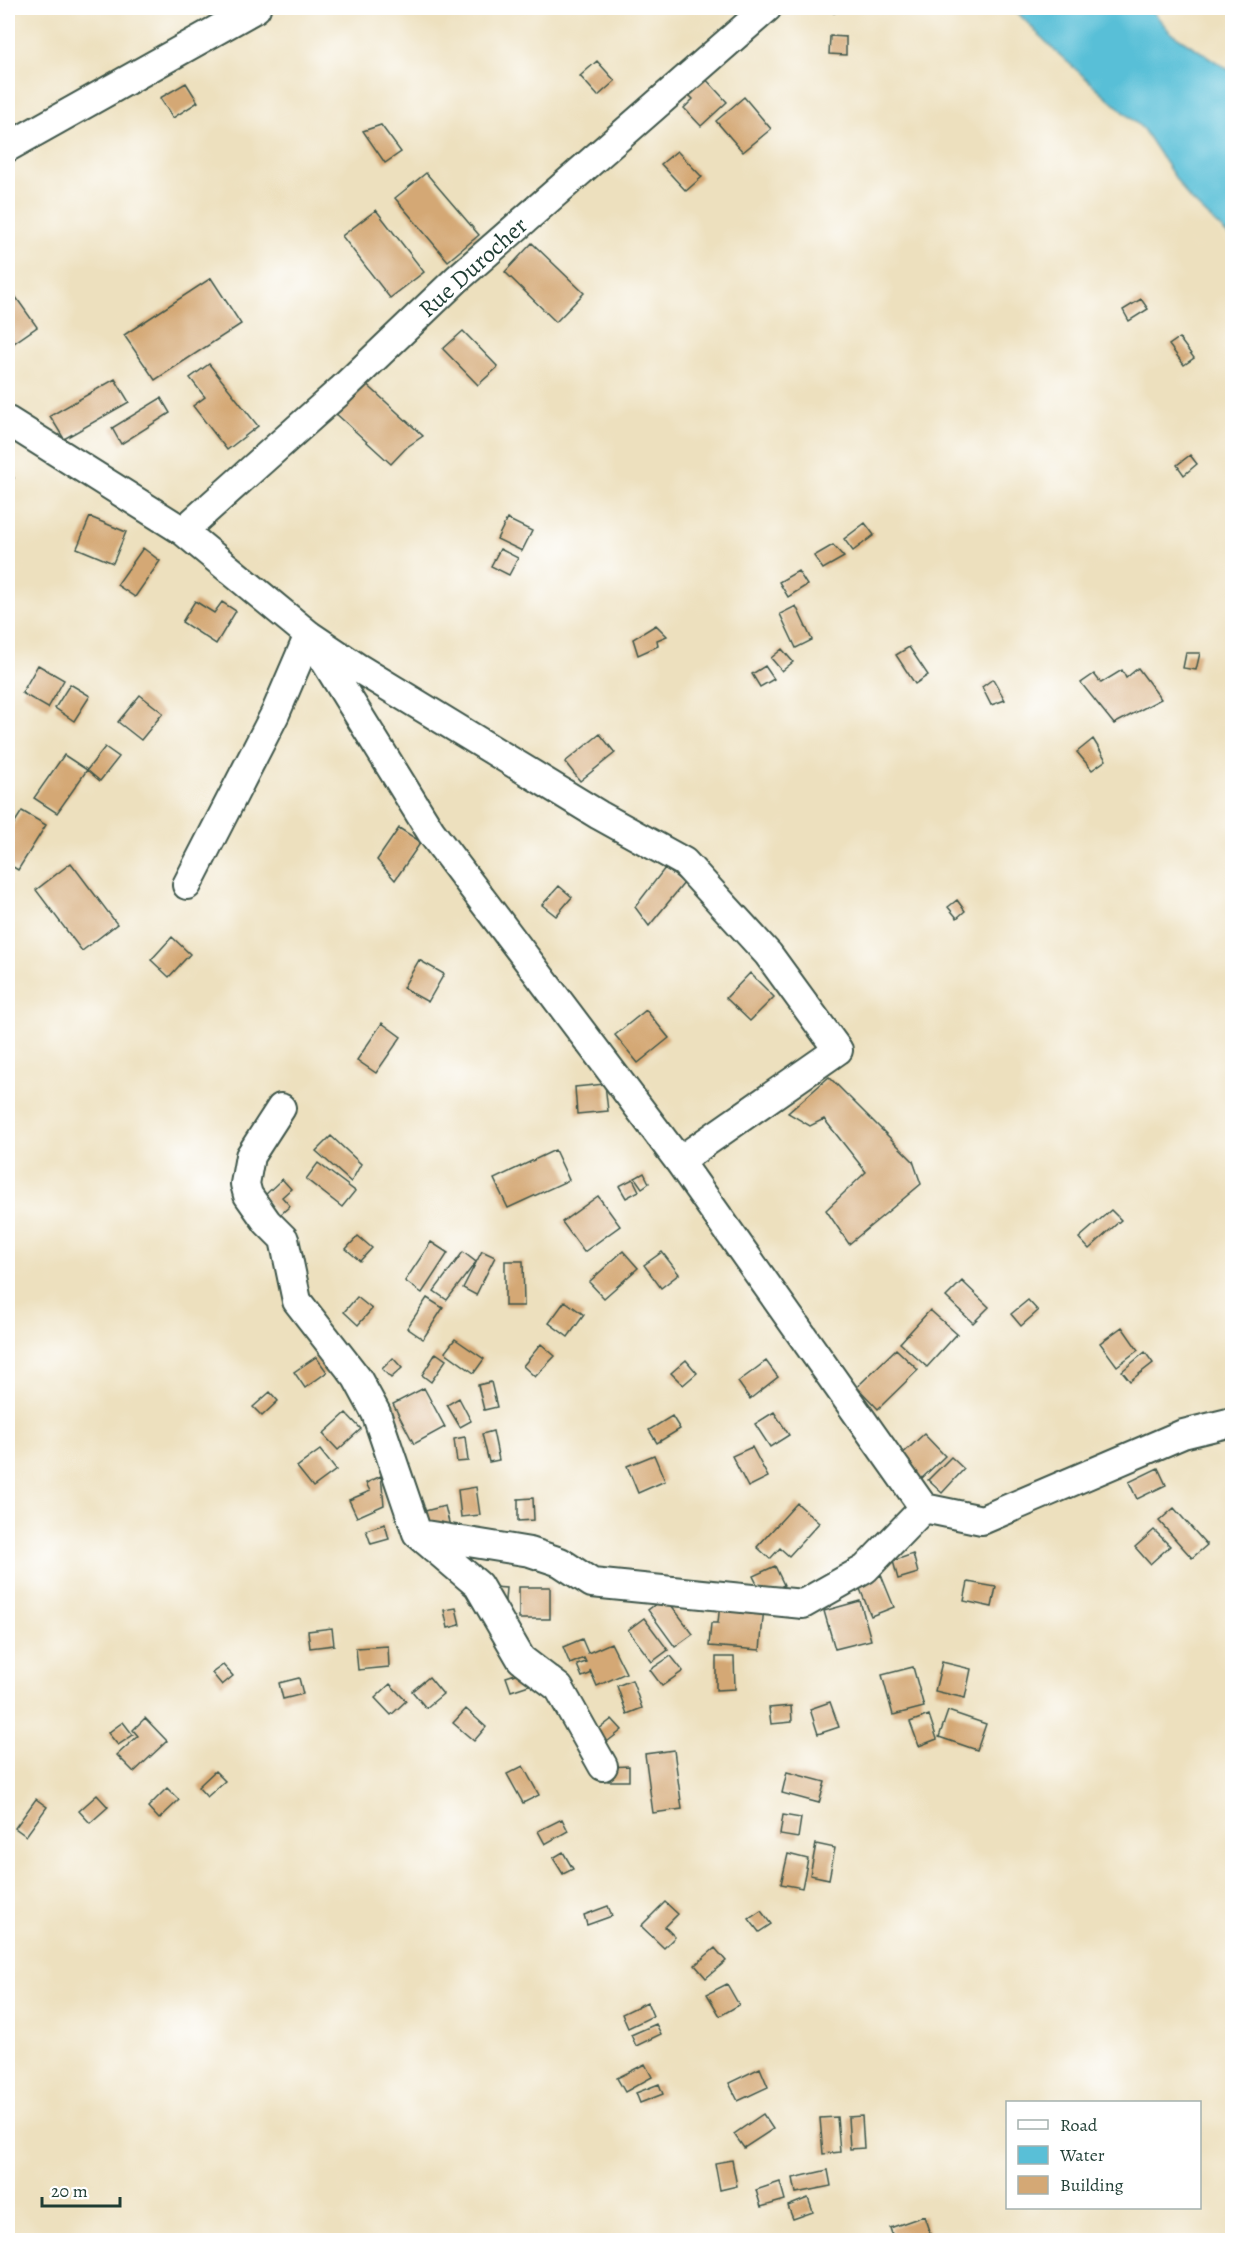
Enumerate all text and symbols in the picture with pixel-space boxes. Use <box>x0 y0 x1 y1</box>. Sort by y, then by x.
street label: Rue Durocher <box>412 210 534 324</box>
legend <box>1006 2101 1201 2209</box>
text: Road <box>1060 2113 1098 2137</box>
text: Water <box>1059 2143 1105 2167</box>
scale bar <box>42 2170 120 2208</box>
text: Building <box>1060 2173 1124 2197</box>
text: 20 m <box>51 2179 88 2203</box>

